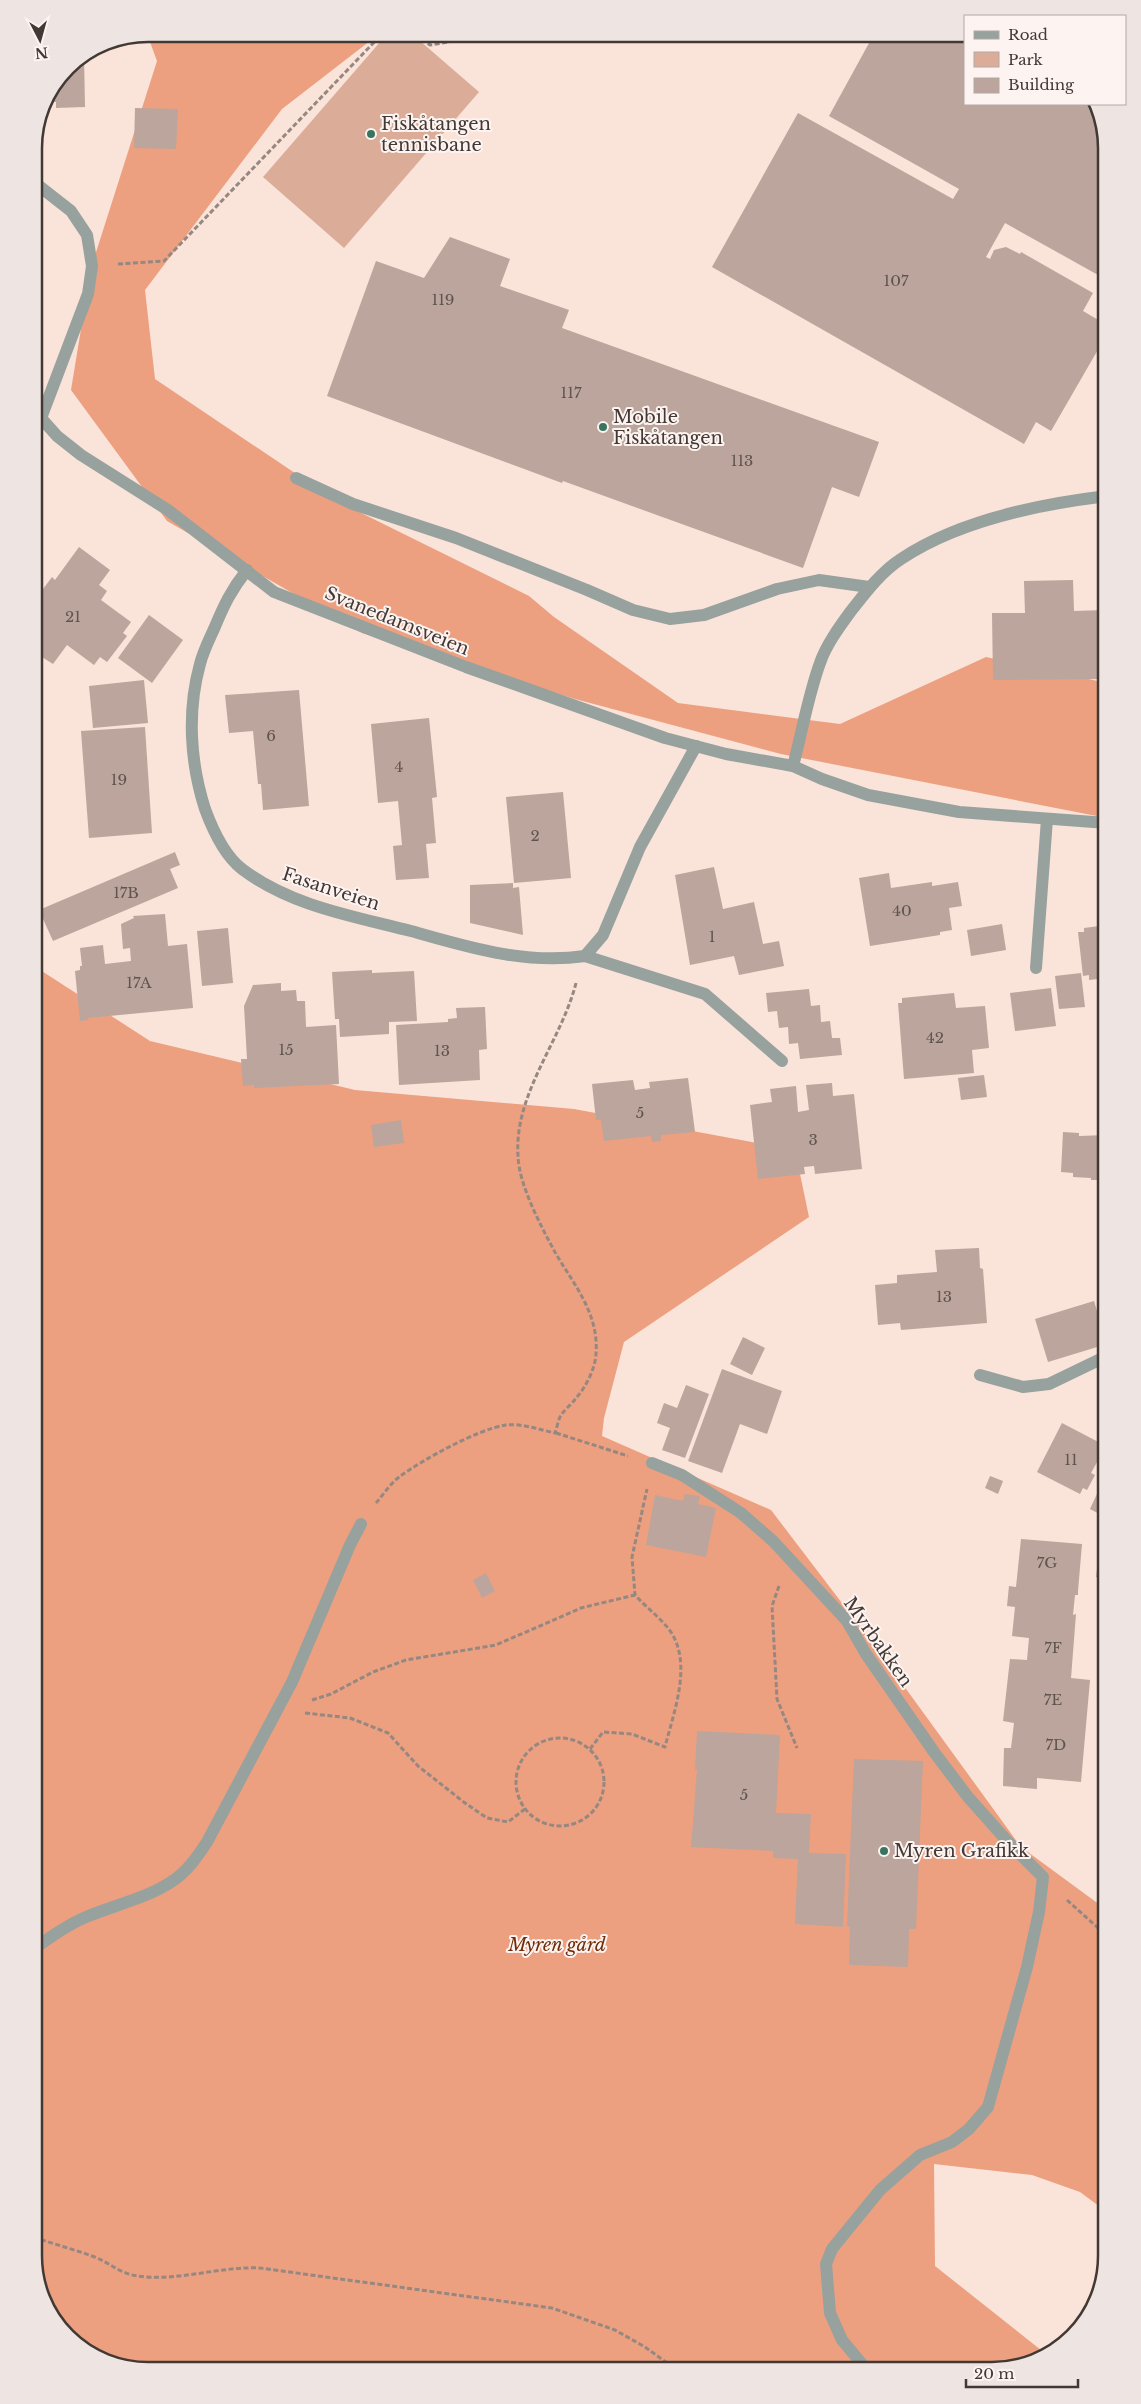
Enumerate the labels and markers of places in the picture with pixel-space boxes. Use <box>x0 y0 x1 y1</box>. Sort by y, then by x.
place label: Fiskåtangen tennisbane <box>381 113 491 156</box>
marker: Fiskåtangen tennisbane <box>365 128 377 140</box>
place label: Mobile Fiskåtangen <box>613 406 723 449</box>
marker: Mobile Fiskåtangen <box>597 421 609 433</box>
place label: Myren Grafikk <box>894 1840 1029 1862</box>
marker: Myren Grafikk <box>878 1845 890 1857</box>

